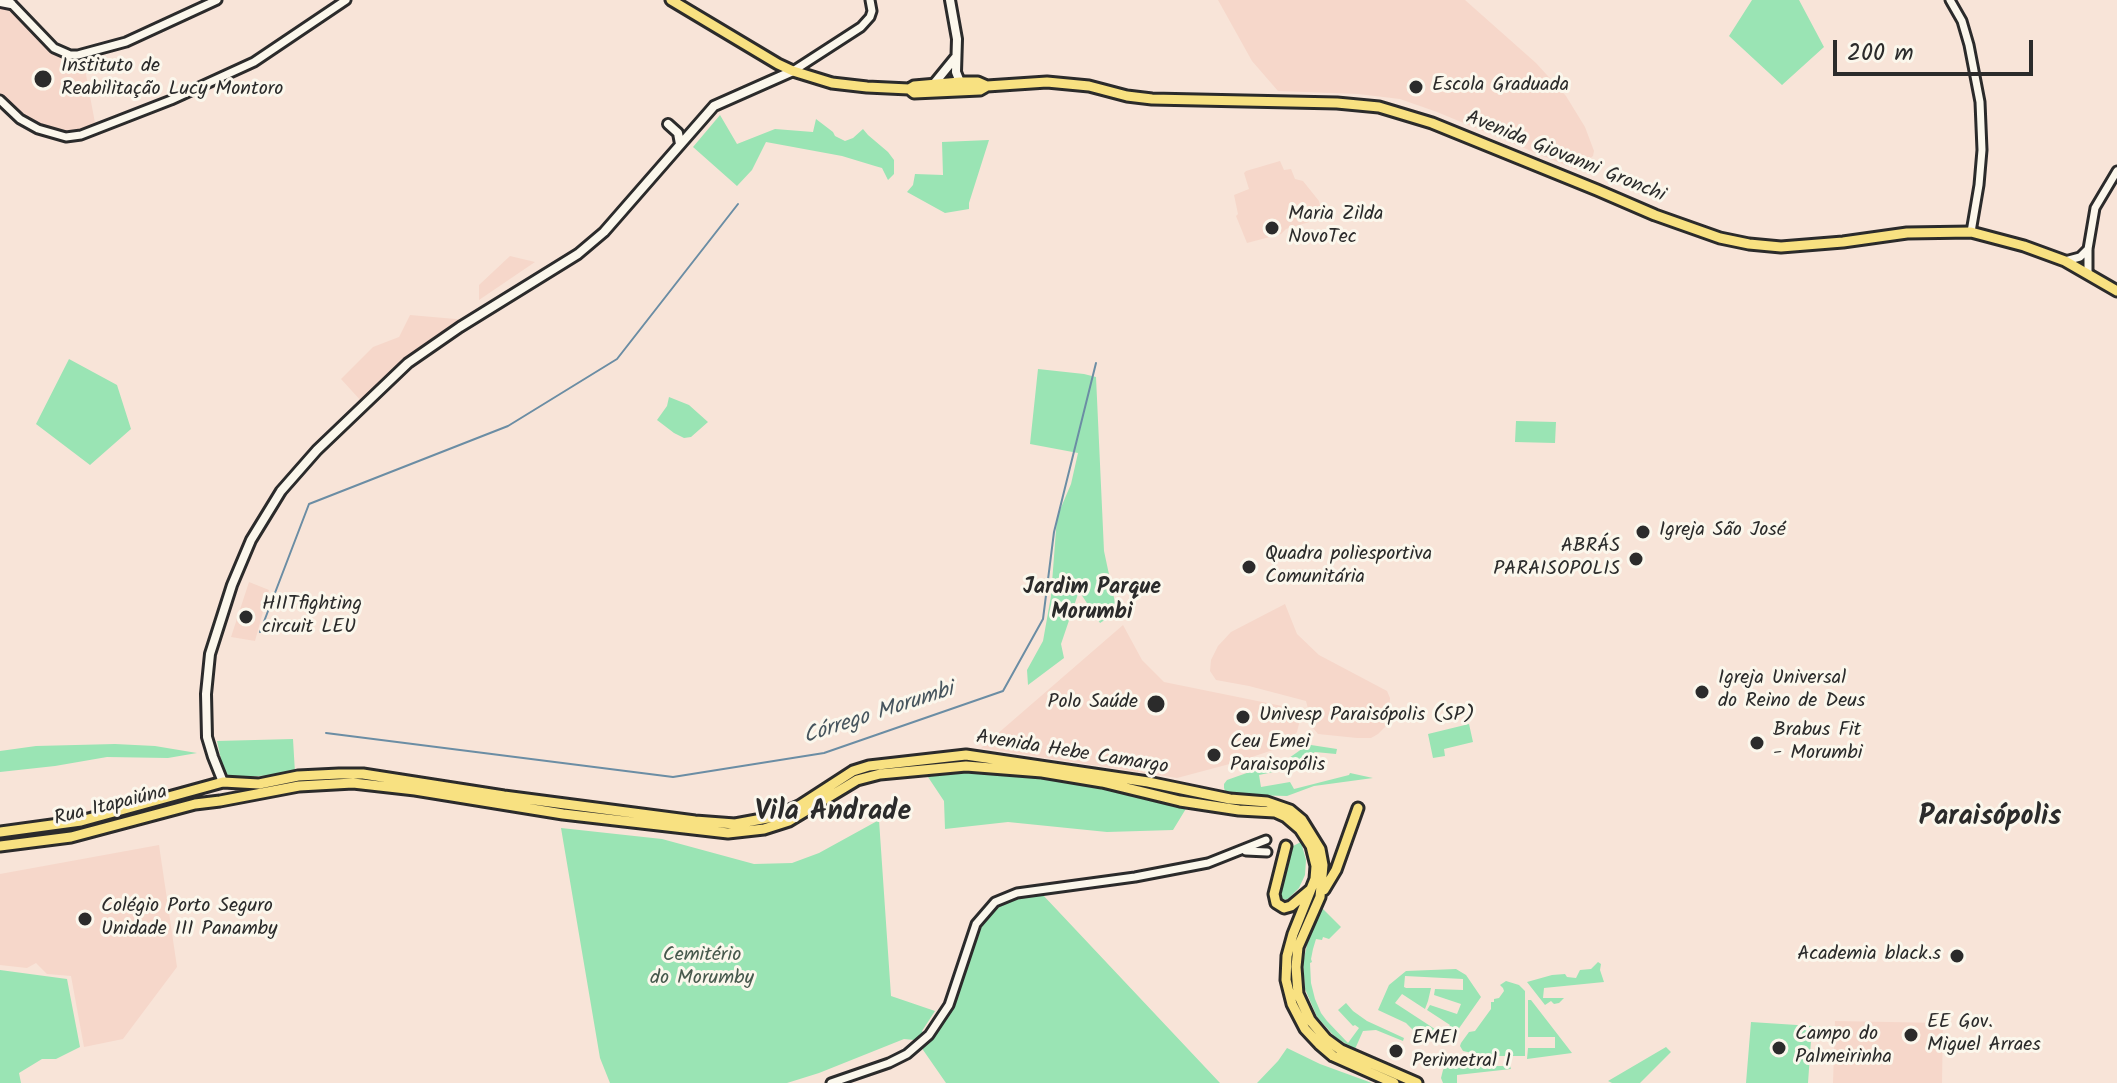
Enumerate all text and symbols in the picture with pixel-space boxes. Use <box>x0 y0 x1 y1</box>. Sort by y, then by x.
scale bar <box>1837 24 2037 74</box>
text: 200 m <box>1847 34 1914 73</box>
place label: Instituto de Reabilitação Lucy Montoro <box>61 56 283 103</box>
marker: Instituto de Reabilitação Lucy Montoro <box>32 68 54 90</box>
place label: Escola Graduada <box>1432 75 1569 99</box>
marker: Escola Graduada <box>1407 78 1425 96</box>
street label: Avenida Giovanni Gronchi <box>1462 107 1668 209</box>
place label: Maria Zilda NovoTec <box>1288 204 1383 251</box>
marker: Maria Zilda NovoTec <box>1263 219 1281 237</box>
place label: Igreja São José <box>1659 520 1786 544</box>
marker: Igreja São José <box>1634 523 1652 541</box>
place label: ABRÁS PARAISOPOLIS <box>1493 536 1620 583</box>
place label: Quadra poliesportiva Comunitária <box>1265 544 1432 591</box>
marker: ABRÁS PARAISOPOLIS <box>1627 550 1645 568</box>
marker: Quadra poliesportiva Comunitária <box>1240 558 1258 576</box>
district label: Jardim Parque Morumbi <box>1023 576 1161 628</box>
place label: HIITfighting circuit LEU <box>262 594 362 641</box>
marker: HIITfighting circuit LEU <box>237 608 255 626</box>
place label: Igreja Universal do Reino de Deus <box>1718 668 1865 715</box>
water label: Córrego Morumbi <box>801 678 957 752</box>
marker: Igreja Universal do Reino de Deus <box>1693 683 1711 701</box>
place label: Polo Saúde <box>1048 692 1138 716</box>
marker: Polo Saúde <box>1145 693 1167 715</box>
place label: Univesp Paraisópolis (SP) <box>1259 705 1475 729</box>
marker: Univesp Paraisópolis (SP) <box>1234 708 1252 726</box>
place label: Brabus Fit - Morumbi <box>1773 720 1862 767</box>
street label: Avenida Hebe Camargo <box>974 727 1170 781</box>
place label: Ceu Emei Paraisopólis <box>1230 732 1325 779</box>
marker: Brabus Fit - Morumbi <box>1748 734 1766 752</box>
marker: Ceu Emei Paraisopólis <box>1205 746 1223 764</box>
street label: Rua Itapaiúna <box>52 781 170 833</box>
district label: Vila Andrade <box>755 797 911 831</box>
district label: Paraisópolis <box>1919 802 2061 836</box>
place label: Colégio Porto Seguro Unidade III Panamby <box>101 896 277 943</box>
marker: Colégio Porto Seguro Unidade III Panamby <box>76 910 94 928</box>
place label: Academia black.s <box>1797 944 1941 968</box>
park label: Cemitério do Morumby <box>650 945 754 992</box>
marker: Academia black.s <box>1948 947 1966 965</box>
place label: EE Gov. Miguel Arraes <box>1927 1012 2041 1059</box>
place label: Campo do Palmeirinha <box>1795 1024 1892 1071</box>
marker: EE Gov. Miguel Arraes <box>1902 1026 1920 1044</box>
place label: EMEI Perimetral I <box>1412 1028 1511 1075</box>
marker: Campo do Palmeirinha <box>1770 1039 1788 1057</box>
marker: EMEI Perimetral I <box>1387 1042 1405 1060</box>

